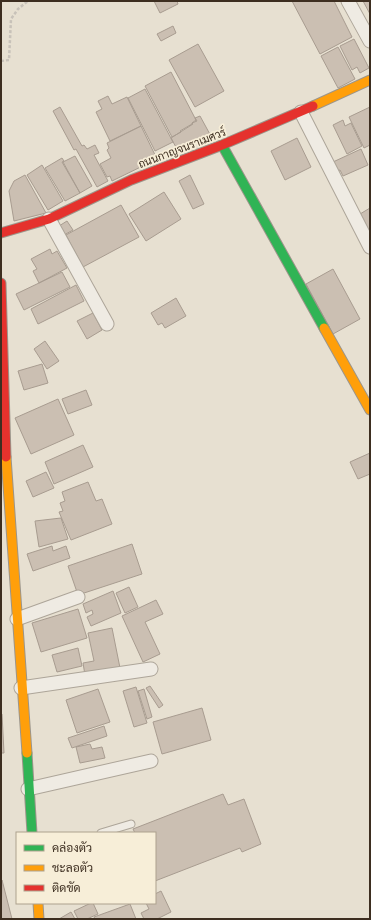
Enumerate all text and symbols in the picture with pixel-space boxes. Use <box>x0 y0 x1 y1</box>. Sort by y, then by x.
street label: ถนนกาญจนราเมศวร์ <box>136 124 228 171</box>
legend <box>16 832 156 904</box>
text: คล่องตัว <box>52 840 92 855</box>
text: ชะลอตัว <box>52 860 93 875</box>
text: ติดขัด <box>52 880 81 895</box>

